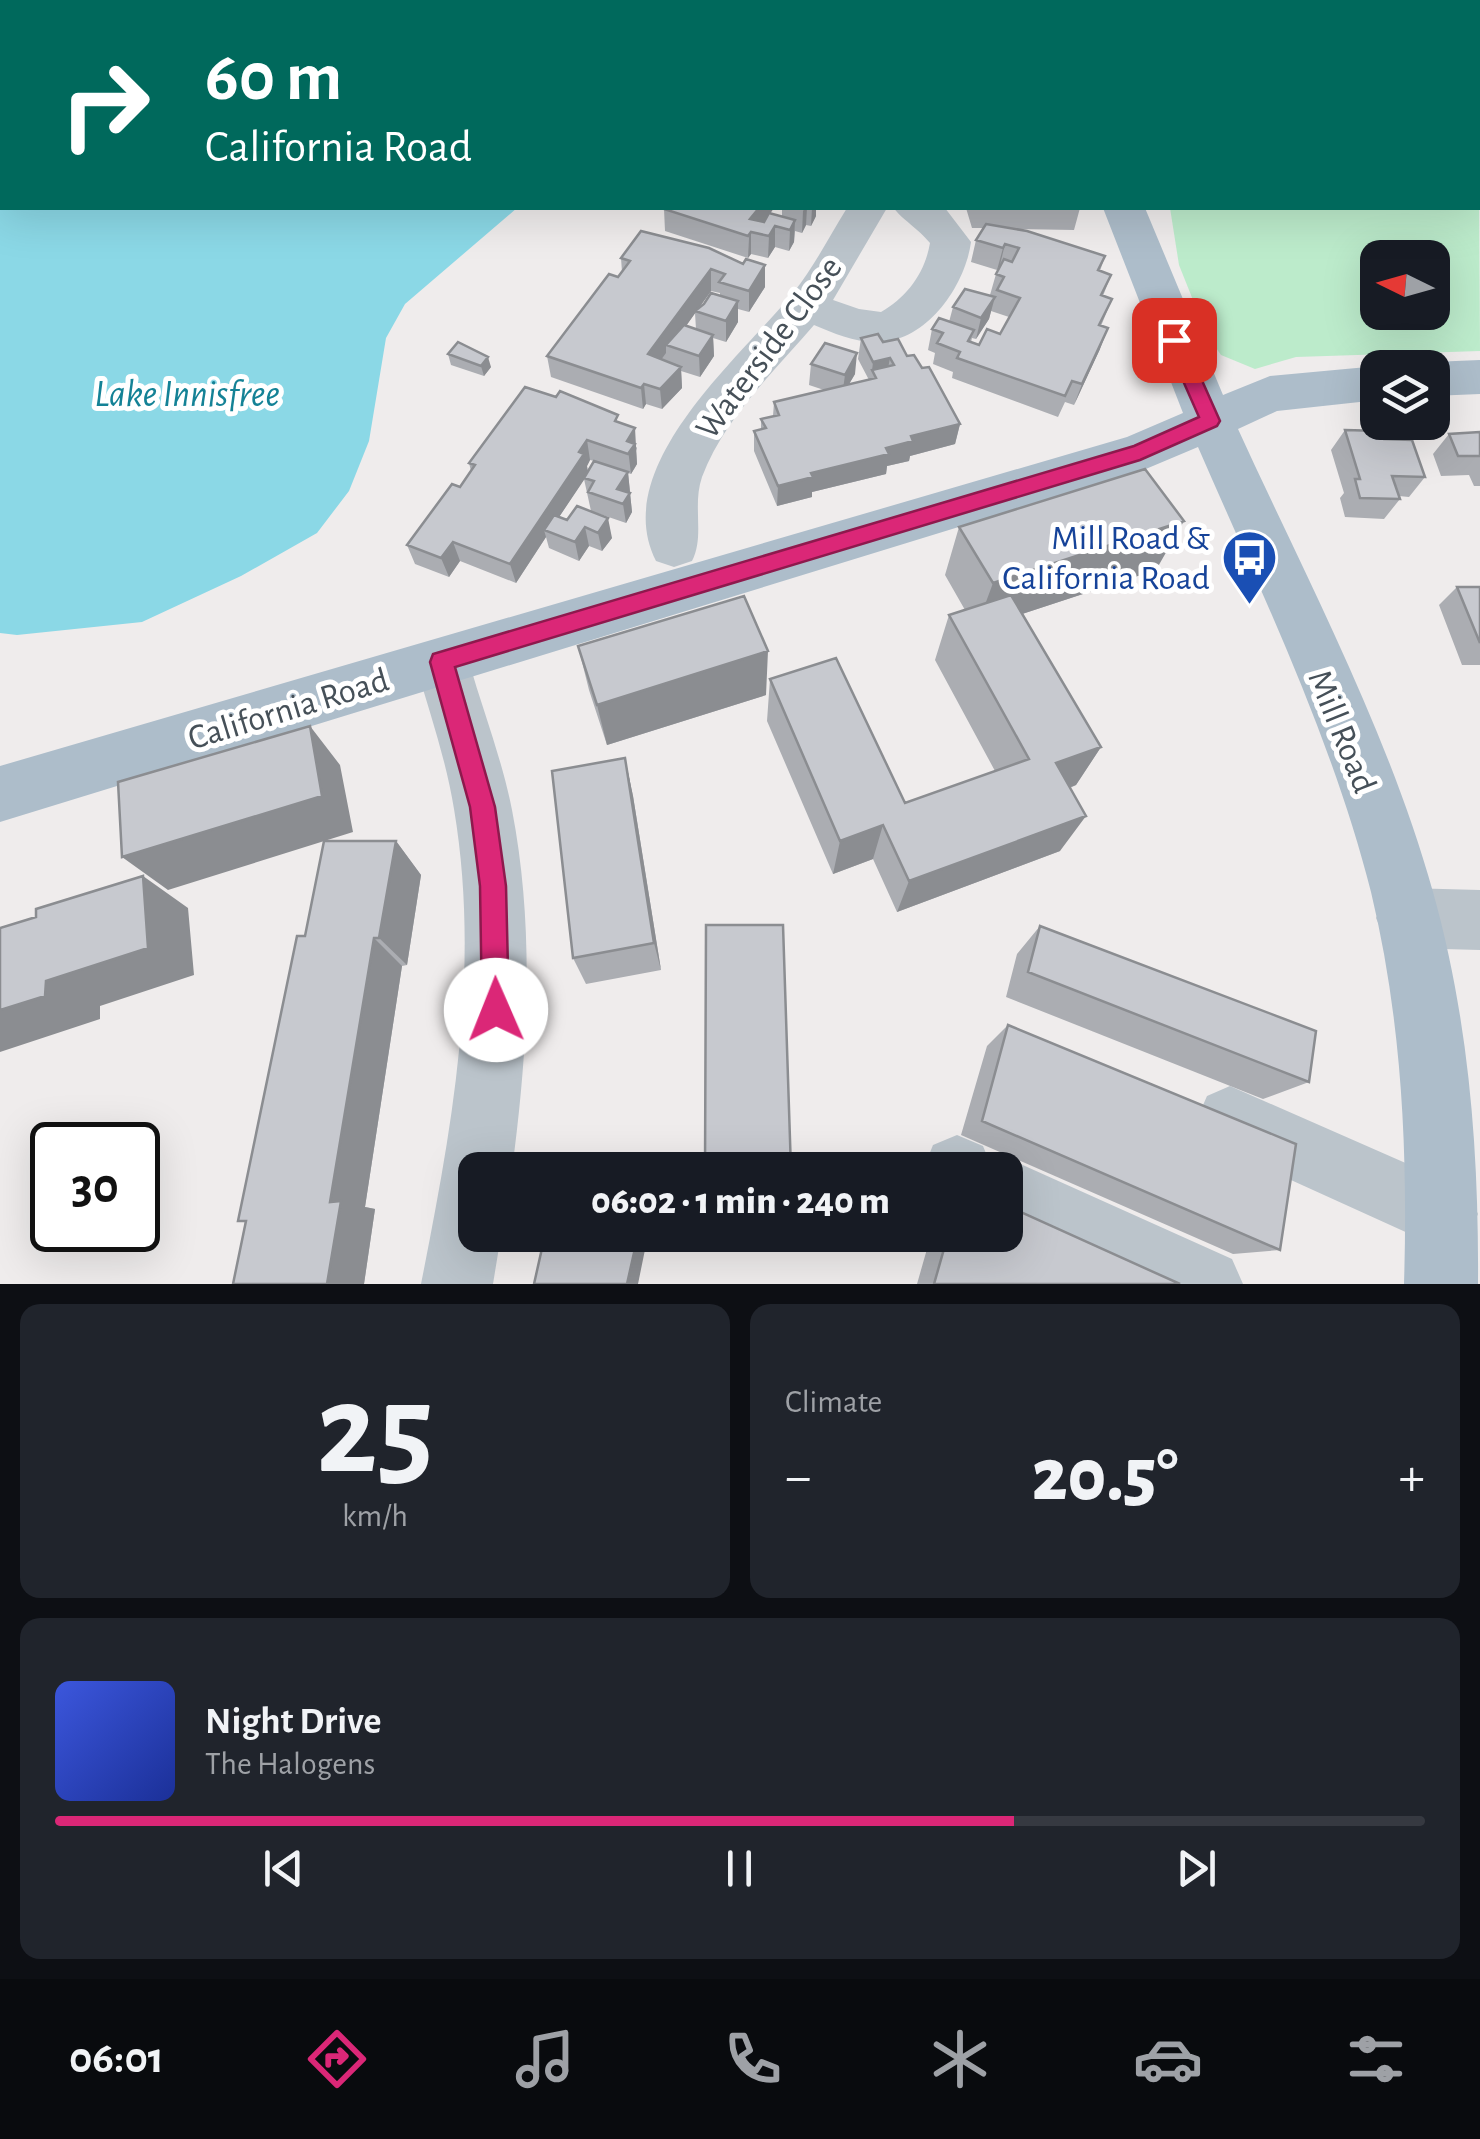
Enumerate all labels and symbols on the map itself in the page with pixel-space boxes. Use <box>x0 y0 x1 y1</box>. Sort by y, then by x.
north arrow <box>1360 240 1450 330</box>
street label: Waterside Close <box>690 250 849 446</box>
pin <box>1132 298 1217 383</box>
water label: Lake Innisfree <box>94 376 280 414</box>
place label: Mill Road & California Road <box>1002 521 1210 596</box>
bus stop icon: Mill Road & California Road <box>1219 527 1279 606</box>
street label: California Road <box>184 662 393 757</box>
street label: Mill Road <box>1301 665 1382 798</box>
position arrow <box>444 958 548 1062</box>
speed limit sign: 30 <box>30 1122 160 1252</box>

